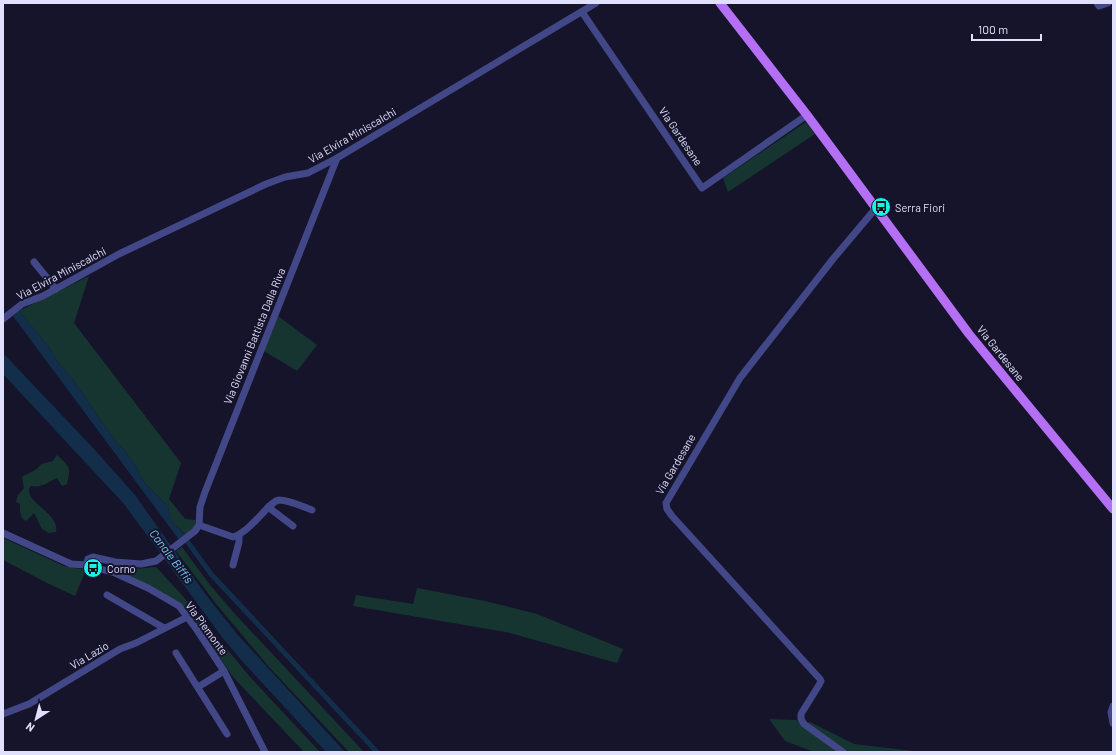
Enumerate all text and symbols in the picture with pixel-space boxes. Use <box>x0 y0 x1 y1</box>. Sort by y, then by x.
scale bar <box>972 16 1041 42</box>
text: 100 m <box>978 22 1008 36</box>
street label: Via Elvira Miniscalchi <box>306 104 398 165</box>
street label: Via Gardesane <box>657 104 705 168</box>
bus stop icon: Serra Fiori <box>870 196 892 218</box>
place label: Serra Fiori <box>895 201 945 214</box>
street label: Via Elvira Miniscalchi <box>14 244 108 302</box>
street label: Via Giovanni Battista Dalla Riva <box>221 266 287 406</box>
street label: Via Gardesane <box>975 323 1027 384</box>
street label: Via Gardesane <box>652 431 698 497</box>
water label: Canale Biffis <box>147 526 197 586</box>
bus stop icon: Corno <box>82 557 104 579</box>
place label: Corno <box>107 562 136 575</box>
street label: Via Piemonte <box>183 599 231 657</box>
street label: Via Lazio <box>67 638 111 672</box>
north arrow <box>16 699 56 739</box>
text: N <box>23 720 37 735</box>

